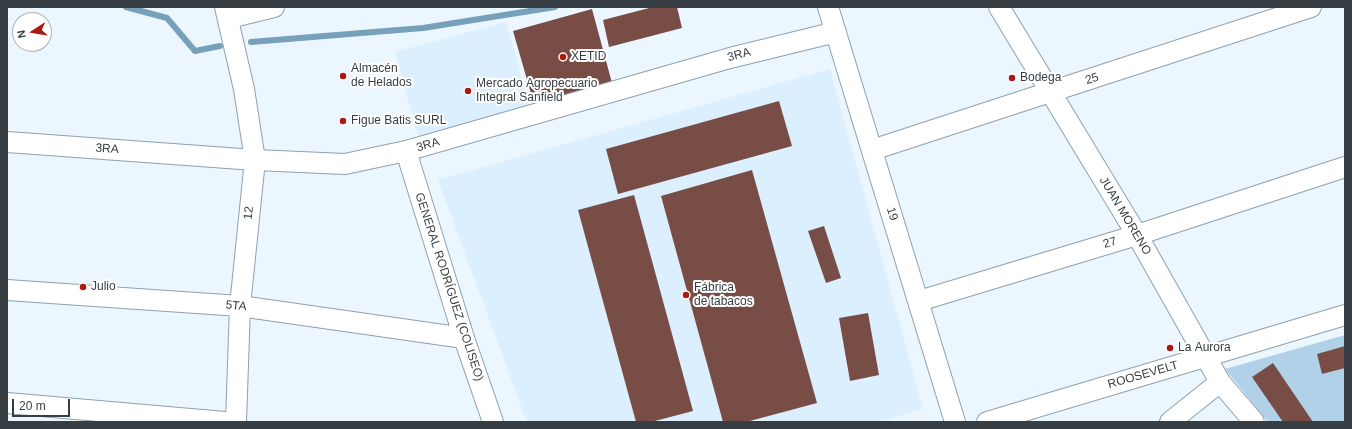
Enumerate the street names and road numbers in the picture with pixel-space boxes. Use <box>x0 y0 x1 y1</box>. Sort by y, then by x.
street label: 3RA <box>726 45 752 65</box>
street label: 25 <box>1083 70 1101 88</box>
street label: 3RA <box>415 135 441 155</box>
street label: 3RA <box>95 141 119 157</box>
street label: JUAN MORENO <box>1096 174 1154 258</box>
street label: GENERAL RODRÍGUEZ (COLISEO) <box>412 191 486 383</box>
street label: 19 <box>883 205 901 223</box>
street label: 12 <box>241 206 257 220</box>
street label: 27 <box>1102 234 1118 252</box>
street label: 5TA <box>225 298 247 314</box>
street label: ROOSEVELT <box>1106 358 1180 392</box>

